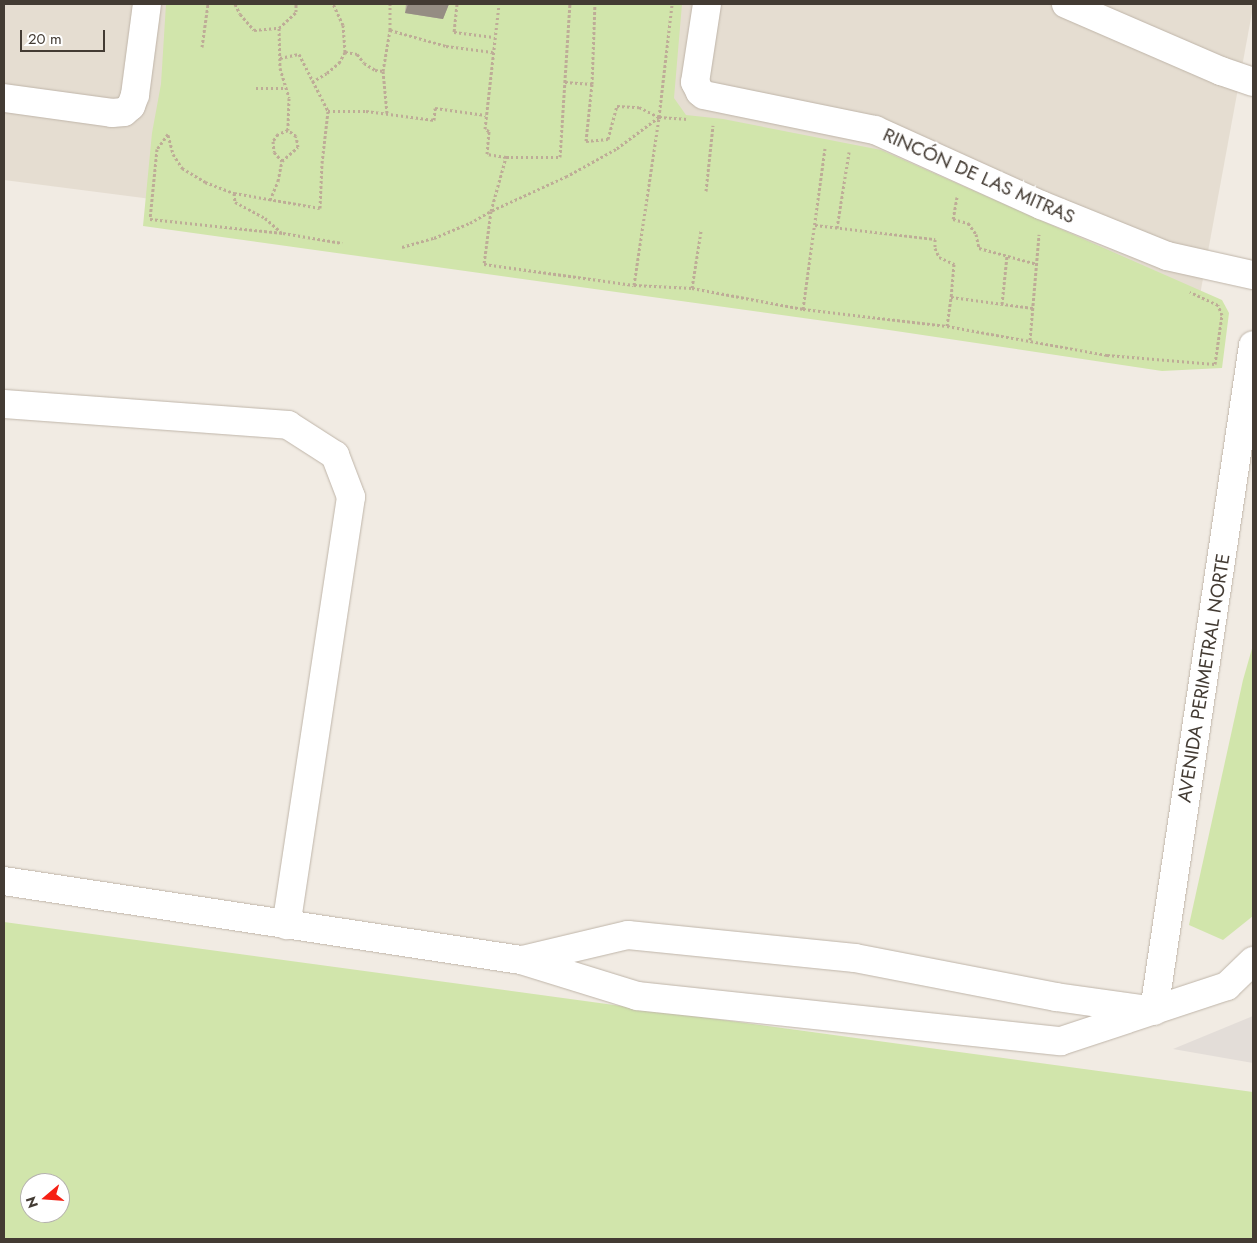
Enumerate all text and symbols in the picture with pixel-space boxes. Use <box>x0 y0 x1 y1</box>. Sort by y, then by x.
scale bar <box>22 20 108 52</box>
text: 20 m <box>28 28 62 50</box>
street label: RINCÓN DE LAS MITRAS <box>879 123 1079 229</box>
street label: AVENIDA PERIMETRAL NORTE <box>1173 552 1235 804</box>
north arrow <box>20 1173 70 1223</box>
text: N <box>20 1194 43 1211</box>

